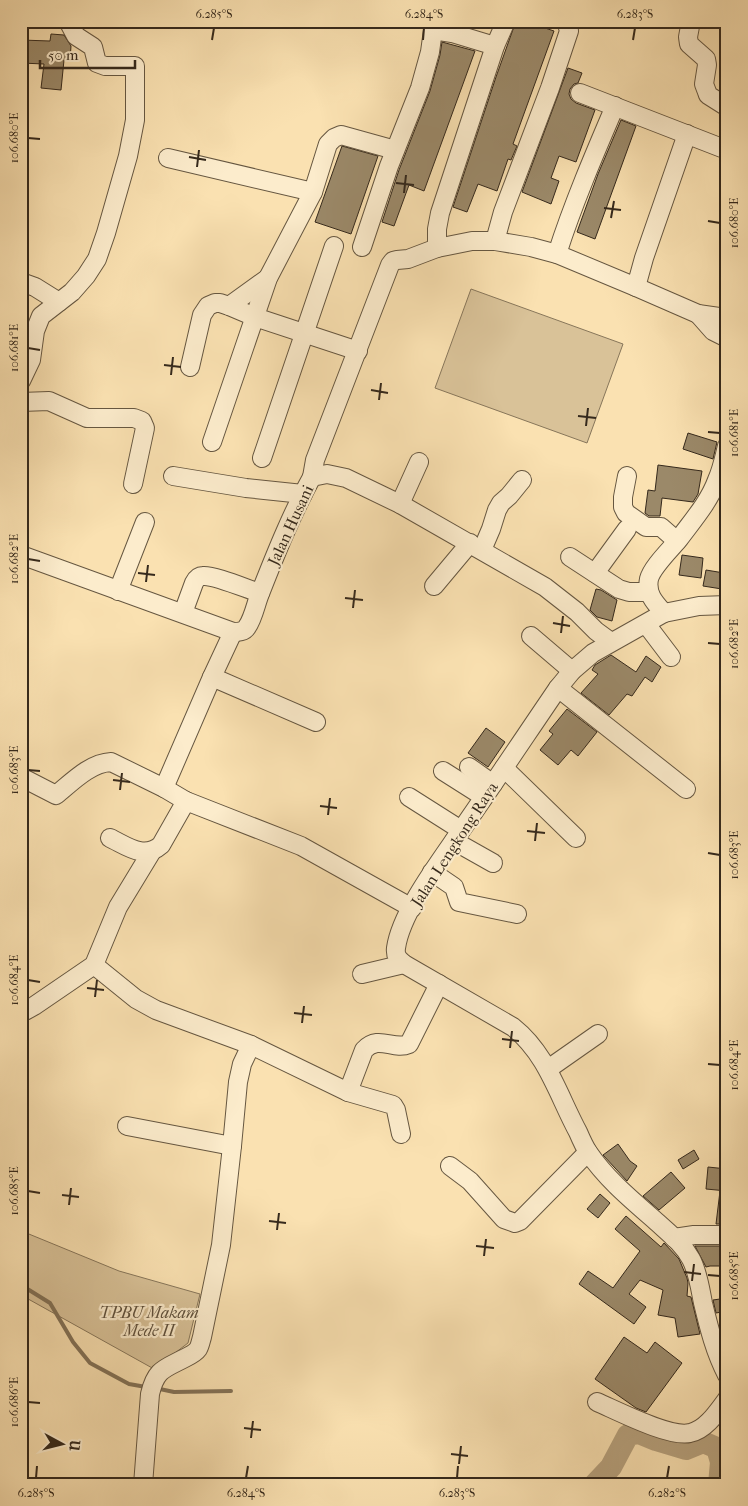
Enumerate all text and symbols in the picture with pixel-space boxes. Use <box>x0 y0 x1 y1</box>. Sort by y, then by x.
text: 6.285°S <box>196 7 232 21</box>
text: 6.284°S <box>405 7 443 21</box>
text: 6.283°S <box>617 7 653 21</box>
scale bar <box>40 38 135 70</box>
text: 50 m <box>48 46 79 64</box>
text: 106.680°E <box>7 113 21 163</box>
text: 106.680°E <box>727 198 741 248</box>
text: 106.681°E <box>7 324 21 372</box>
text: 106.681°E <box>727 409 741 457</box>
street label: Jalan Husani <box>263 482 317 570</box>
text: 106.682°E <box>7 534 21 584</box>
text: 106.682°E <box>727 619 741 669</box>
text: 106.683°E <box>7 746 21 794</box>
street label: Jalan Lengkong Raya <box>406 778 502 912</box>
text: 106.683°E <box>727 831 741 879</box>
text: 106.684°E <box>7 955 21 1005</box>
text: 106.684°E <box>727 1040 741 1090</box>
text: 106.685°E <box>7 1166 21 1216</box>
text: 106.685°E <box>727 1251 741 1301</box>
park label: TPBU Makam Mede II <box>99 1303 199 1340</box>
text: 106.686°E <box>7 1377 21 1427</box>
north arrow <box>38 1418 88 1468</box>
text: U <box>65 1438 84 1452</box>
text: 6.285°S <box>18 1486 54 1500</box>
text: 6.284°S <box>227 1486 265 1500</box>
text: 6.283°S <box>439 1486 475 1500</box>
text: 6.282°S <box>648 1486 686 1500</box>

